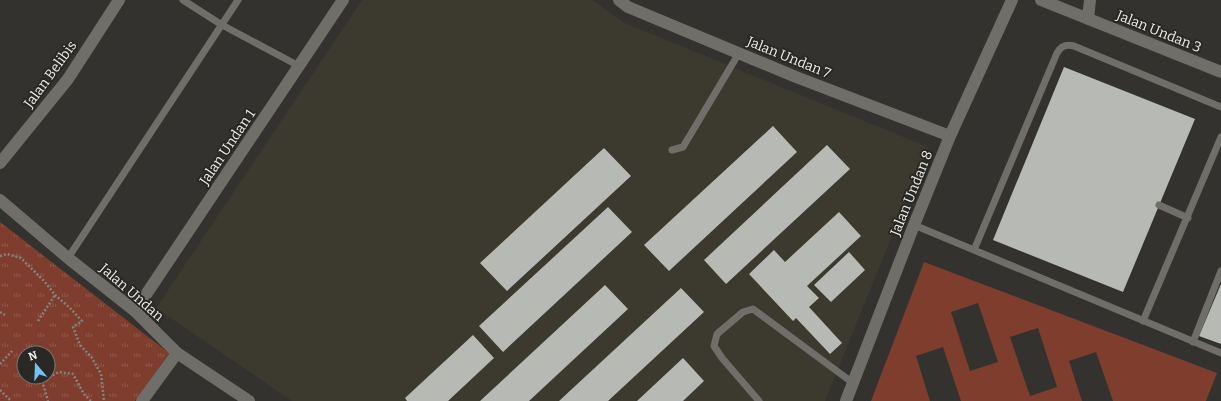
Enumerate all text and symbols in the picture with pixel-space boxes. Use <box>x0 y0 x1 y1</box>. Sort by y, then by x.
street label: Jalan Undan 3 <box>1113 6 1204 56</box>
street label: Jalan Undan 7 <box>743 33 833 82</box>
street label: Jalan Belibis <box>20 37 80 112</box>
street label: Jalan Undan 1 <box>195 106 259 189</box>
street label: Jalan Undan 8 <box>886 148 936 239</box>
street label: Jalan Undan <box>95 259 167 325</box>
north arrow <box>16 345 56 385</box>
text: N <box>27 348 40 364</box>

